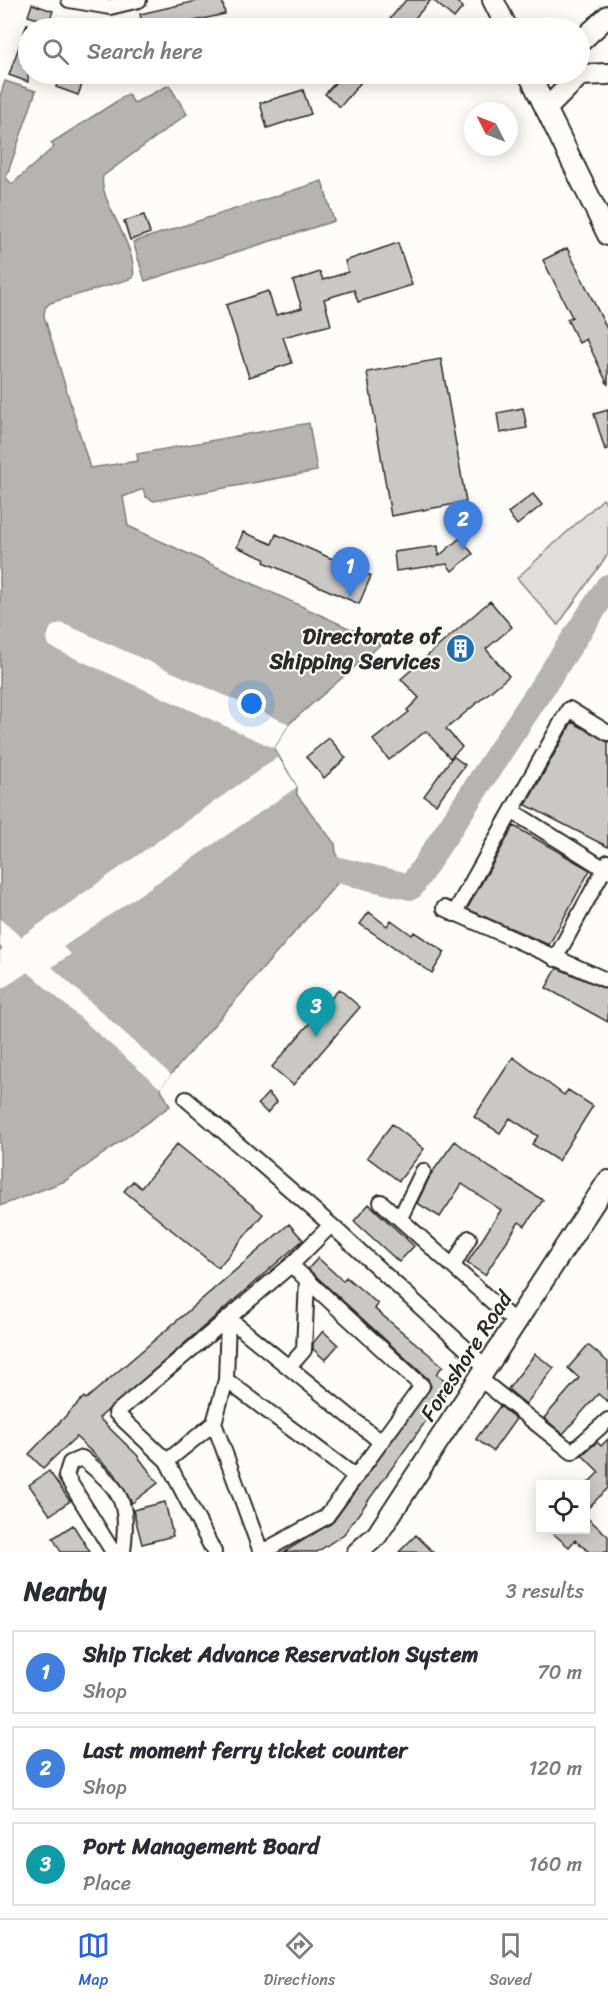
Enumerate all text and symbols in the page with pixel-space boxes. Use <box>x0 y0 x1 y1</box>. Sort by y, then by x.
search box <box>18 18 590 84</box>
text: Search here <box>87 32 203 71</box>
icon: search <box>39 35 72 68</box>
north arrow <box>464 102 518 156</box>
pin: 2 <box>444 500 482 550</box>
pin: 1 <box>330 548 370 597</box>
place label: Directorate of Shipping Services <box>269 617 442 681</box>
building icon: Directorate of Shipping Services <box>445 633 477 665</box>
your location <box>237 689 266 718</box>
pin: 3 <box>296 988 336 1037</box>
street label: Foreshore Road <box>409 1282 524 1429</box>
map controls <box>536 1480 590 1534</box>
button: locate <box>536 1480 590 1534</box>
text: Nearby <box>24 1568 106 1614</box>
text: 3 results <box>506 1574 584 1609</box>
text: Ship Ticket Advance Reservation System <box>83 1635 478 1674</box>
text: 1 <box>41 1655 50 1690</box>
text: 70 m <box>537 1655 582 1690</box>
text: Shop <box>83 1674 127 1709</box>
text: Last moment ferry ticket counter <box>83 1731 407 1770</box>
text: 2 <box>40 1751 51 1786</box>
text: 120 m <box>529 1751 582 1786</box>
text: Shop <box>83 1770 127 1805</box>
text: Port Management Board <box>83 1827 319 1866</box>
text: 3 <box>40 1847 51 1882</box>
text: 160 m <box>529 1847 582 1882</box>
text: Place <box>83 1866 131 1901</box>
tab: Map <box>77 1929 110 1994</box>
tab: Directions <box>264 1929 335 1994</box>
tab: Saved <box>489 1929 531 1994</box>

